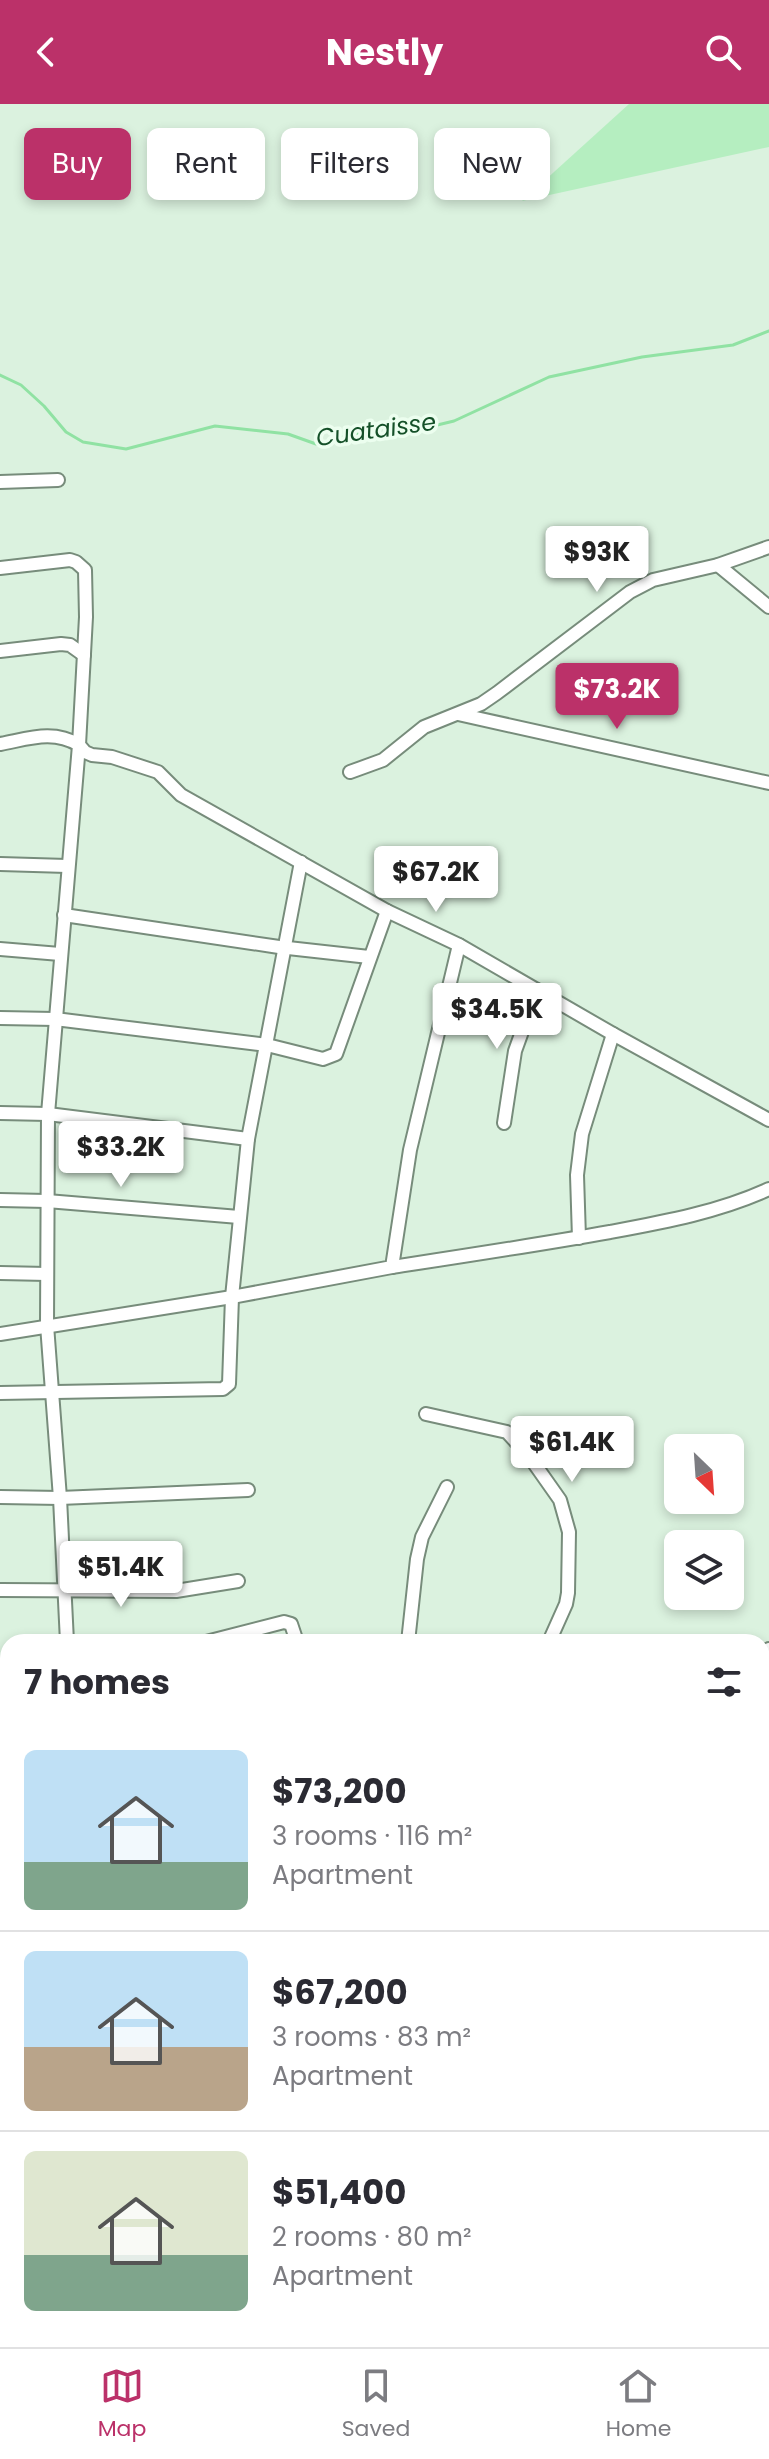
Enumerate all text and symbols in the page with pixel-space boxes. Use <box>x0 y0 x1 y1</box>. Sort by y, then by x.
text: Nestly <box>326 27 443 78</box>
icon: back <box>24 30 68 74</box>
icon: search <box>701 30 745 74</box>
chip: Buy <box>24 128 131 200</box>
chip: Rent <box>147 128 265 200</box>
chip: Filters <box>281 128 418 200</box>
chip: New <box>434 128 550 200</box>
water label: Cuataisse <box>314 405 438 454</box>
pin: $93K <box>550 526 644 594</box>
text: $93K <box>564 534 630 570</box>
pin: $73.2K <box>552 663 682 731</box>
text: $73.2K <box>573 671 661 707</box>
pin: $67.2K <box>371 846 501 914</box>
text: $67.2K <box>392 854 480 890</box>
pin: $34.5K <box>432 983 562 1051</box>
text: $34.5K <box>451 991 543 1027</box>
pin: $33.2K <box>56 1121 186 1189</box>
text: $33.2K <box>77 1129 165 1165</box>
pin: $61.4K <box>507 1416 637 1484</box>
text: $61.4K <box>529 1424 615 1460</box>
north arrow <box>664 1434 744 1514</box>
map controls <box>664 1434 744 1610</box>
button: layers <box>664 1530 744 1610</box>
pin: $51.4K <box>56 1541 186 1609</box>
text: $51.4K <box>78 1549 164 1585</box>
text: 7 homes <box>24 1658 170 1706</box>
icon: filters <box>702 1660 746 1704</box>
text: $73,200 <box>272 1767 407 1815</box>
icon: home <box>88 1782 184 1878</box>
text: 3 rooms · 116 m² <box>272 1818 472 1854</box>
text: Apartment <box>272 1857 413 1893</box>
text: $67,200 <box>272 1968 408 2016</box>
icon: home <box>88 1983 184 2079</box>
text: 3 rooms · 83 m² <box>272 2019 471 2055</box>
text: Apartment <box>272 2058 413 2094</box>
text: $51,400 <box>272 2168 406 2216</box>
icon: home <box>88 2183 184 2279</box>
text: 2 rooms · 80 m² <box>272 2219 472 2255</box>
text: Apartment <box>272 2258 413 2294</box>
tab: Map <box>98 2364 146 2445</box>
tab: Saved <box>342 2364 410 2445</box>
tab: Home <box>606 2364 671 2445</box>

